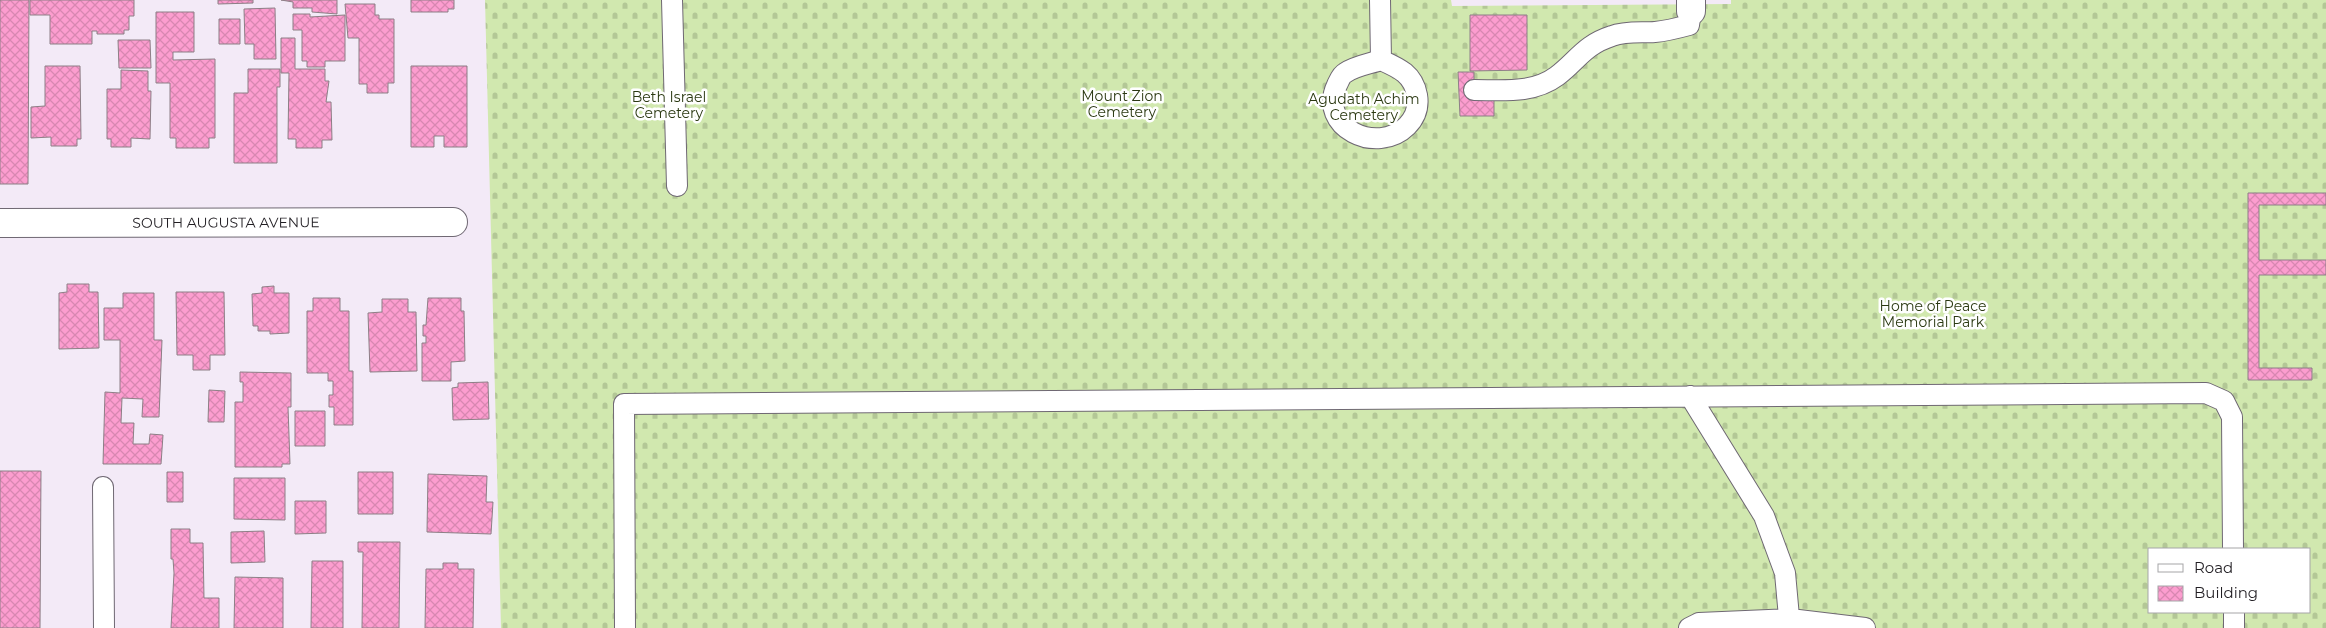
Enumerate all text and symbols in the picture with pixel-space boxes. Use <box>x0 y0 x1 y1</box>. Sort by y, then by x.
park label: Mount Zion Cemetery <box>1081 87 1163 121</box>
park label: Beth Israel Cemetery <box>632 88 706 122</box>
park label: Agudath Achim Cemetery <box>1308 90 1420 124</box>
street label: SOUTH AUGUSTA AVENUE <box>132 213 320 232</box>
park label: Home of Peace Memorial Park <box>1880 297 1986 331</box>
legend <box>2148 548 2311 613</box>
text: Road <box>2194 558 2233 577</box>
text: Building <box>2194 583 2258 602</box>

